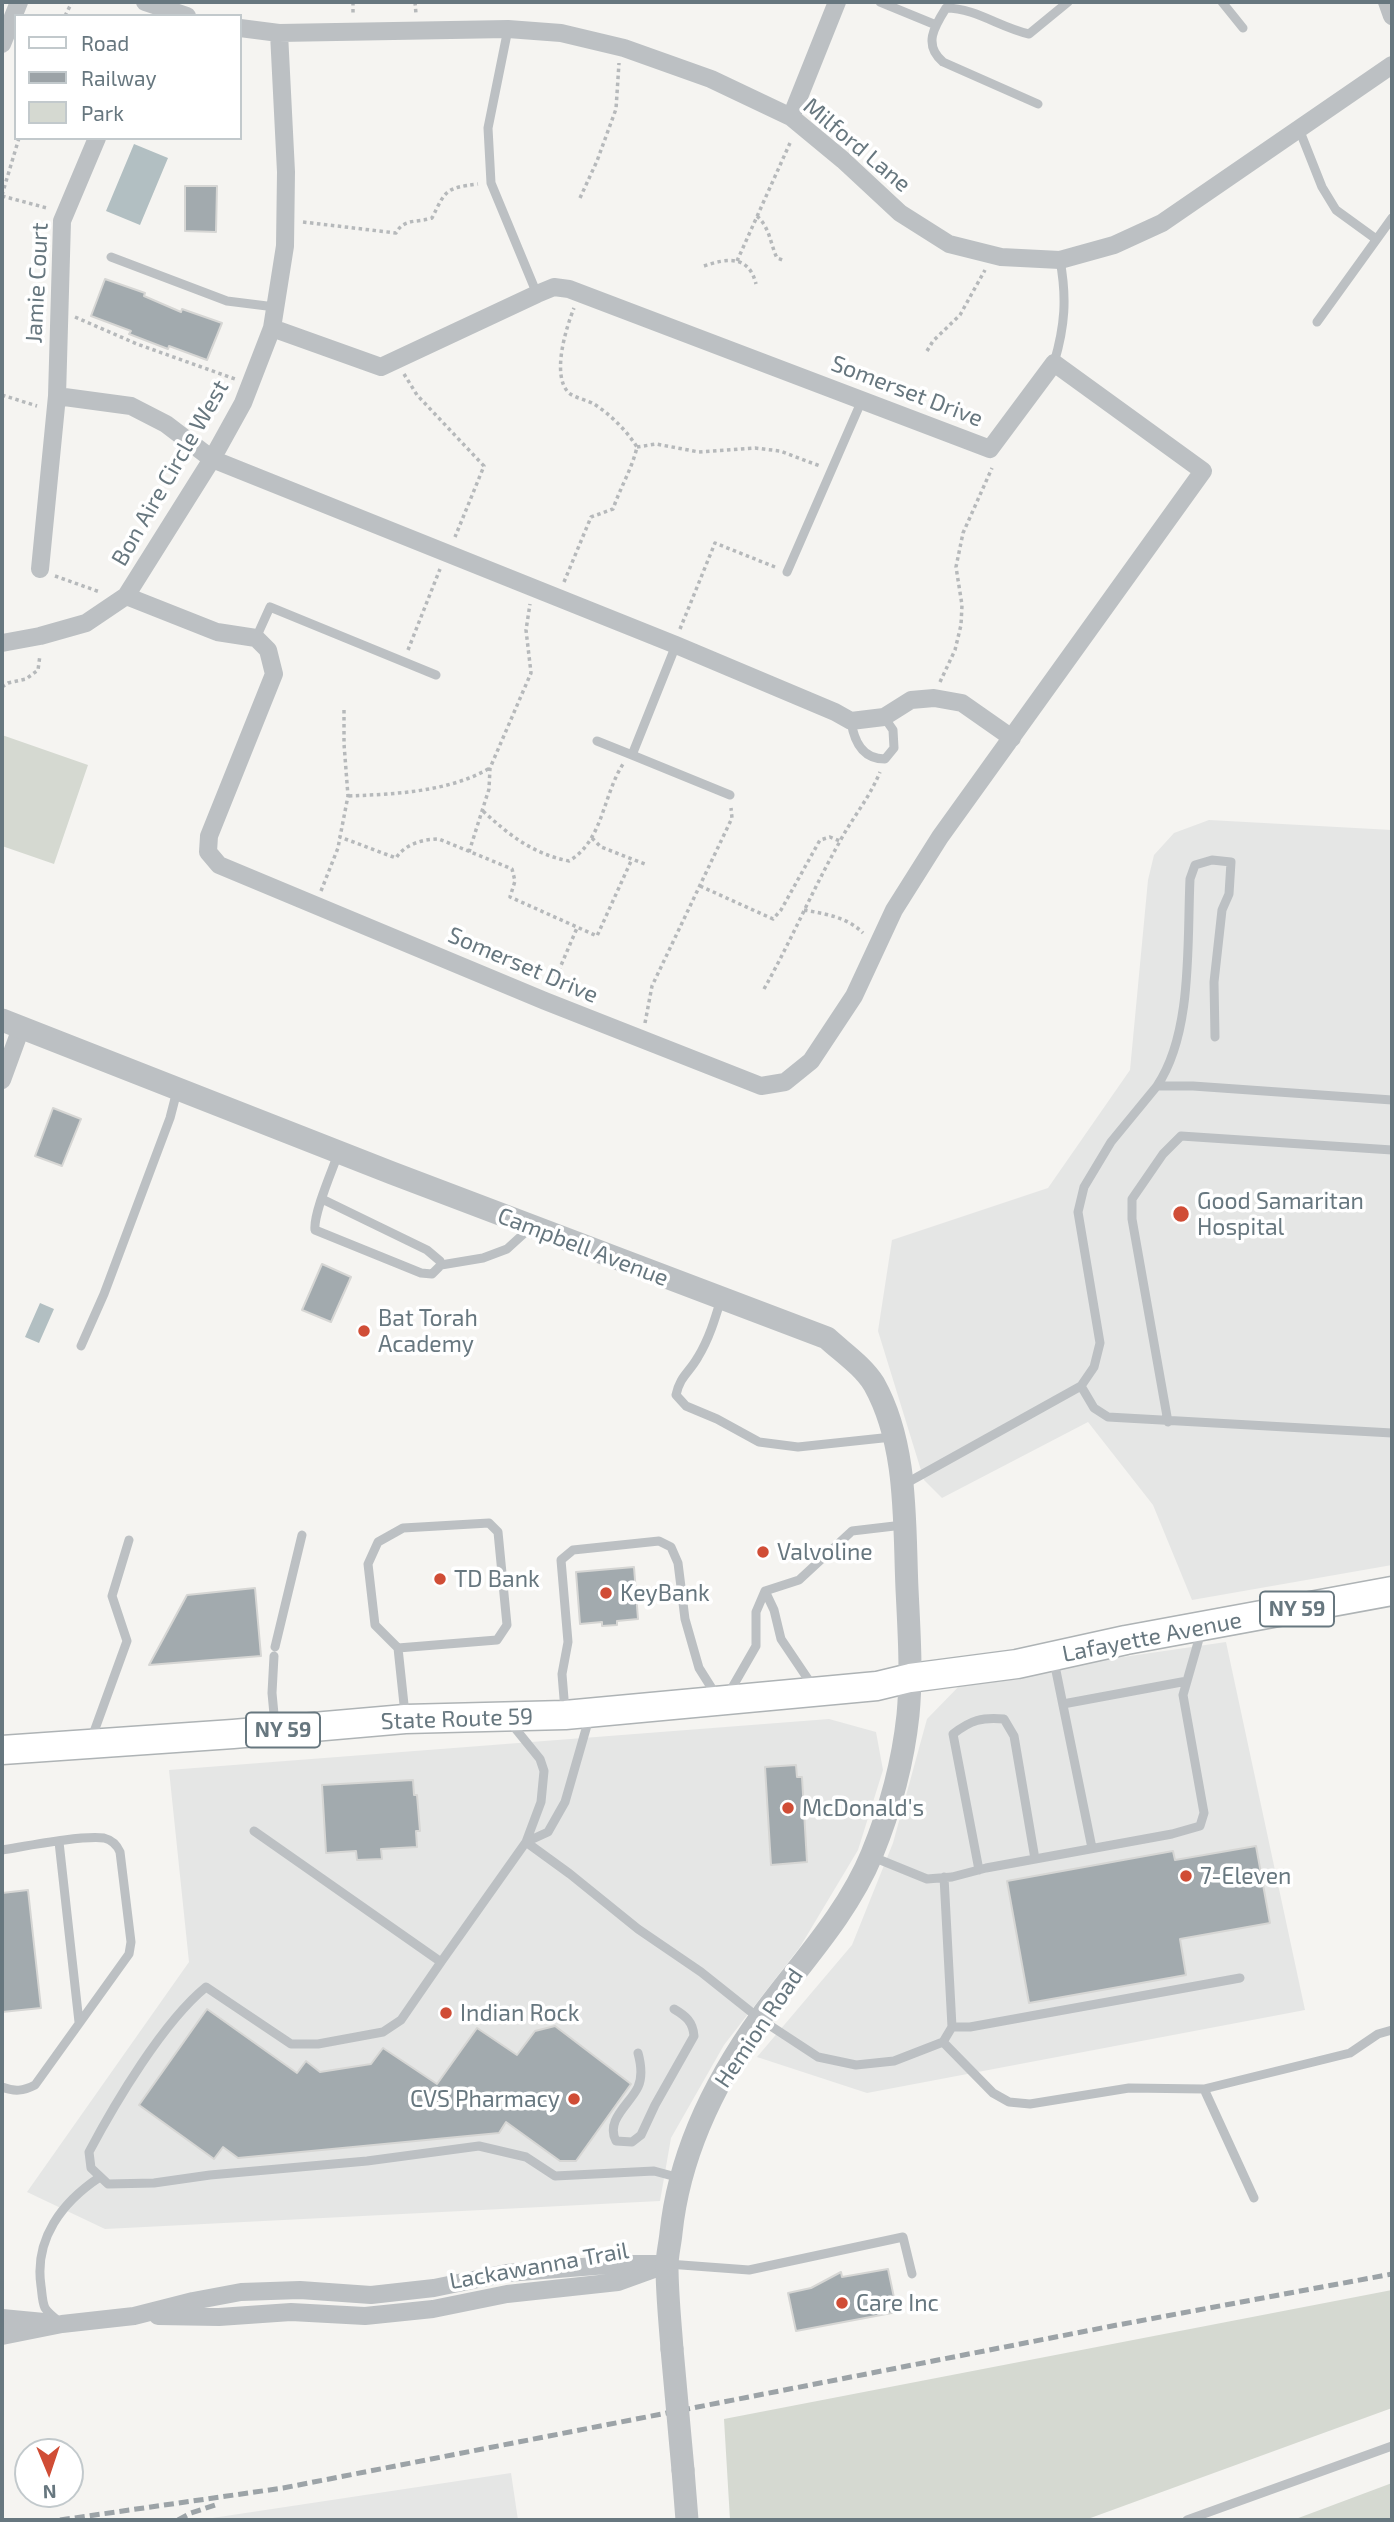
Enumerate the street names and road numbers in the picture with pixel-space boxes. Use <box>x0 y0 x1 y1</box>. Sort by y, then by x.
street label: Milford Lane <box>798 92 916 198</box>
street label: Jamie Court <box>20 222 54 344</box>
street label: Somerset Drive <box>827 349 987 433</box>
street label: Bon Aire Circle West <box>106 375 234 571</box>
street label: Somerset Drive <box>444 921 602 1009</box>
street label: Campbell Avenue <box>494 1202 672 1292</box>
road number: NY 59 <box>1260 1592 1334 1626</box>
street label: Lafayette Avenue <box>1060 1606 1244 1668</box>
street label: State Route 59 <box>380 1703 534 1735</box>
road number: NY 59 <box>246 1712 320 1748</box>
street label: Hemion Road <box>709 1963 809 2093</box>
street label: Lackawanna Trail <box>447 2237 631 2295</box>

